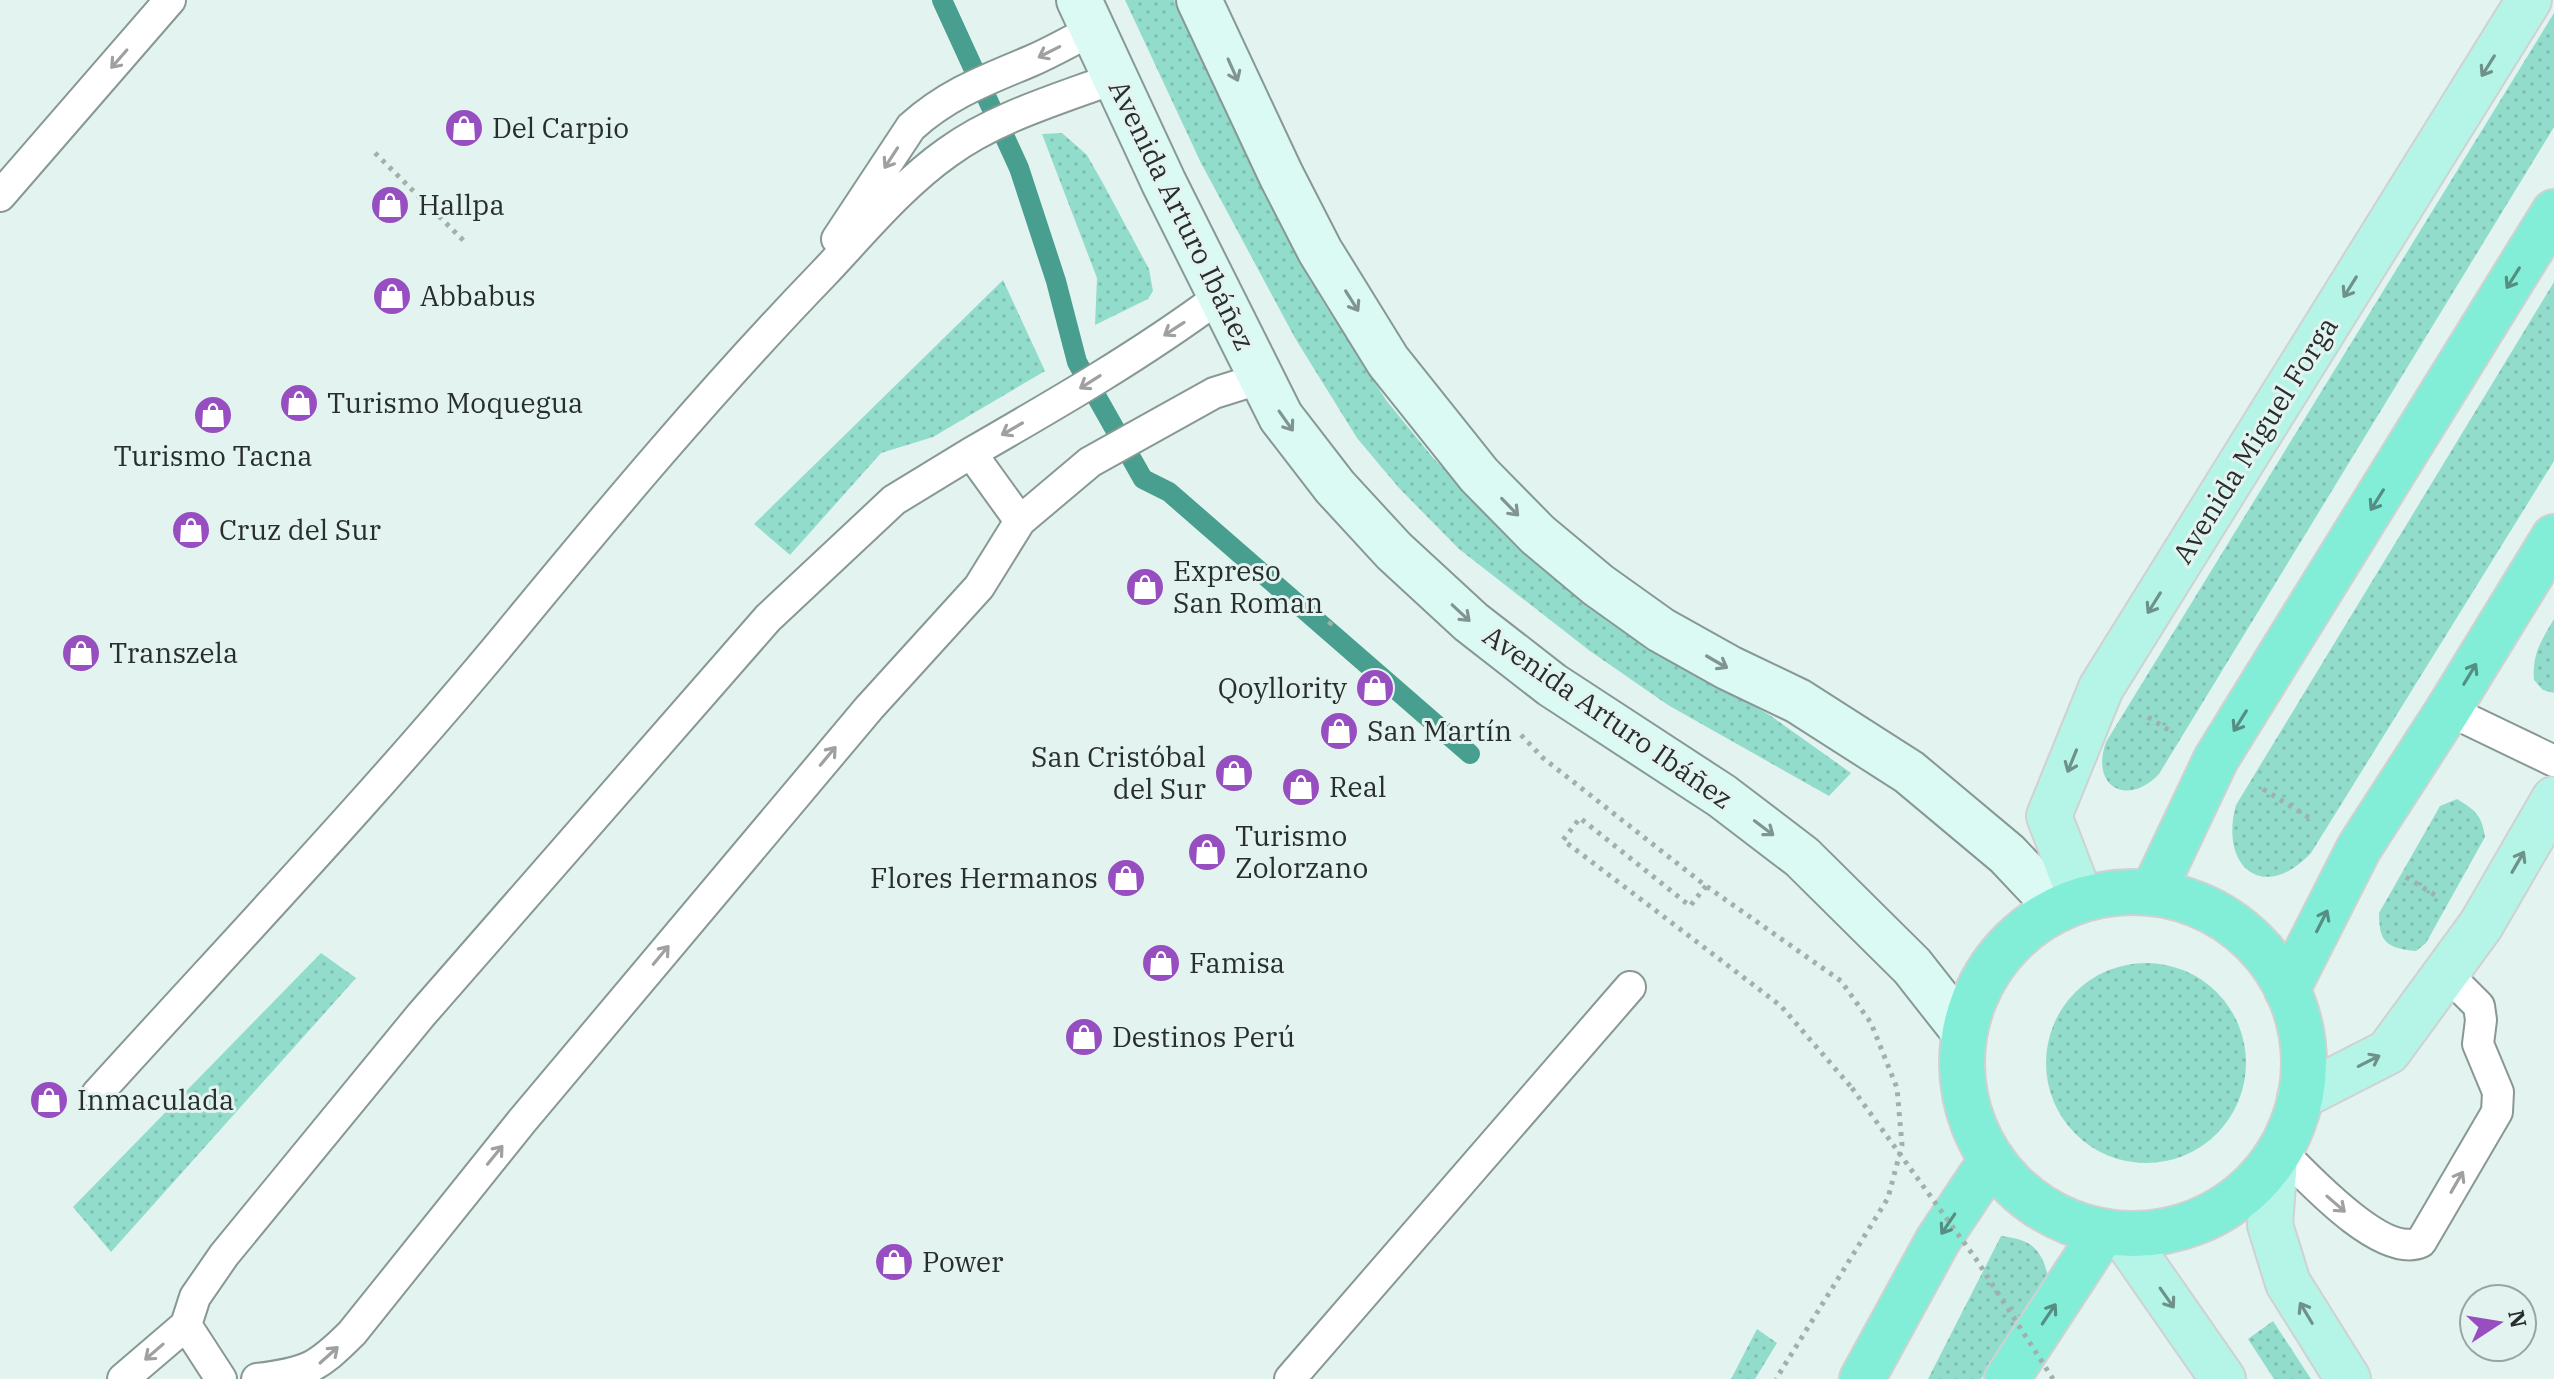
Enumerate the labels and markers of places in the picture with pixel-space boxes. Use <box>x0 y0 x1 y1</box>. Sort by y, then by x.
shop icon: Del Carpio <box>443 107 485 149</box>
place label: Del Carpio <box>492 109 629 146</box>
shop icon: Hallpa <box>369 184 411 226</box>
place label: Hallpa <box>418 186 505 223</box>
shop icon: Abbabus <box>371 275 413 317</box>
place label: Abbabus <box>420 277 536 314</box>
shop icon: Turismo Moquegua <box>278 382 320 424</box>
place label: Turismo Moquegua <box>327 384 583 421</box>
shop icon: Turismo Tacna <box>192 394 234 436</box>
place label: Turismo Tacna <box>114 437 312 474</box>
shop icon: Cruz del Sur <box>170 509 212 551</box>
place label: Cruz del Sur <box>219 511 381 548</box>
place label: Expreso San Roman <box>1173 552 1323 621</box>
shop icon: Expreso San Roman <box>1124 566 1166 608</box>
shop icon: Transzela <box>60 632 102 674</box>
place label: Transzela <box>109 634 238 671</box>
shop icon: Qoyllority <box>1354 667 1396 709</box>
place label: Qoyllority <box>1218 669 1347 706</box>
shop icon: San Martín <box>1318 710 1360 752</box>
place label: San Martín <box>1367 712 1512 749</box>
place label: San Cristóbal del Sur <box>1031 738 1207 807</box>
shop icon: San Cristóbal del Sur <box>1213 752 1255 794</box>
shop icon: Real <box>1280 766 1322 808</box>
place label: Real <box>1329 768 1386 805</box>
place label: Turismo Zolorzano <box>1235 817 1368 886</box>
shop icon: Turismo Zolorzano <box>1186 831 1228 873</box>
shop icon: Flores Hermanos <box>1105 857 1147 899</box>
place label: Flores Hermanos <box>870 859 1098 896</box>
shop icon: Famisa <box>1140 942 1182 984</box>
place label: Famisa <box>1189 944 1285 981</box>
shop icon: Destinos Perú <box>1063 1016 1105 1058</box>
place label: Destinos Perú <box>1112 1018 1295 1055</box>
shop icon: Inmaculada <box>28 1079 70 1121</box>
place label: Inmaculada <box>77 1081 234 1118</box>
shop icon: Power <box>873 1241 915 1283</box>
place label: Power <box>922 1243 1004 1280</box>

